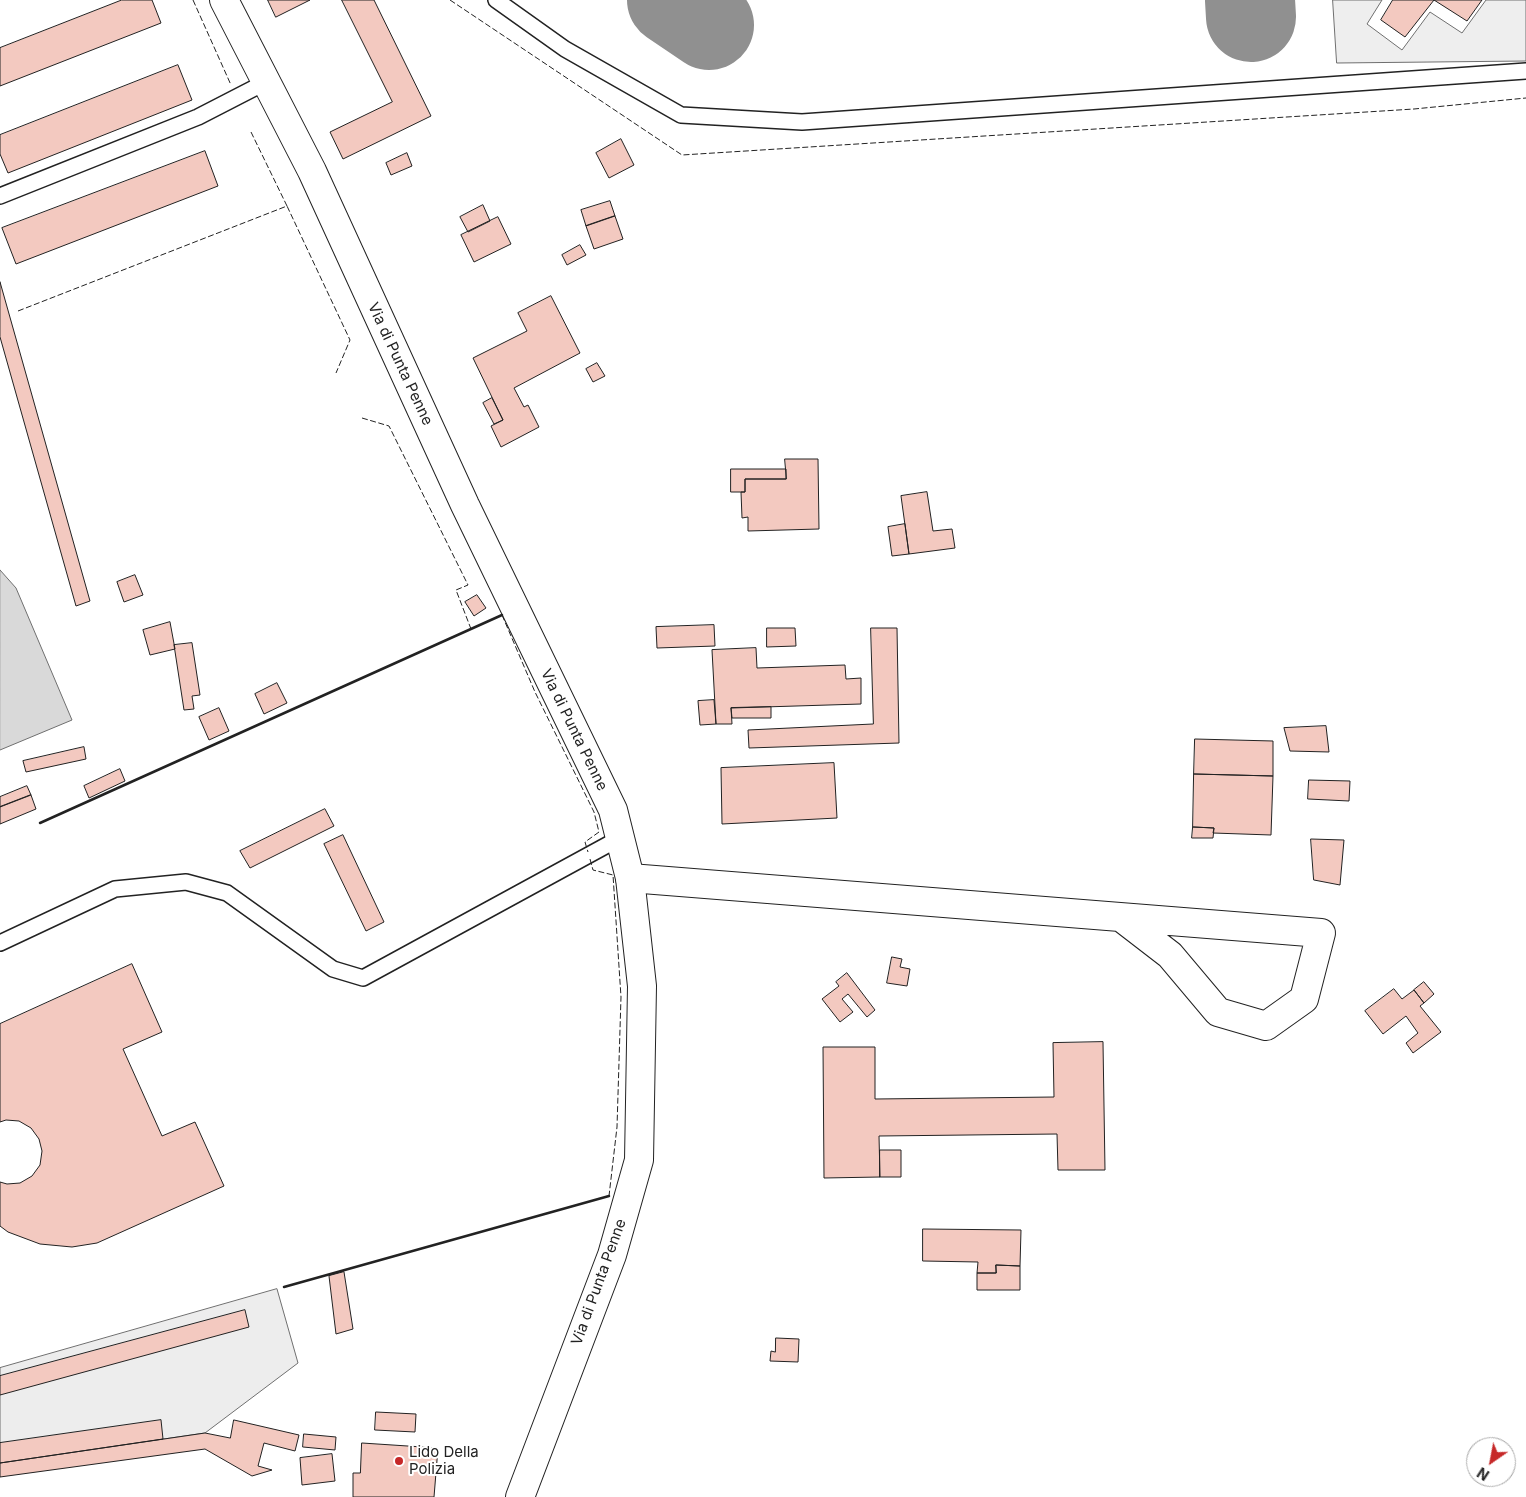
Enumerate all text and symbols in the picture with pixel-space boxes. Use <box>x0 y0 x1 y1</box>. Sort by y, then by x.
street label: Via di Punta Penne <box>364 300 436 428</box>
street label: Via di Punta Penne <box>537 666 611 794</box>
street label: Via di Punta Penne <box>568 1216 630 1348</box>
north arrow <box>1466 1437 1516 1487</box>
place label: Lido Della Polizia <box>409 1443 479 1478</box>
marker: Lido Della Polizia <box>393 1455 405 1467</box>
text: N <box>1474 1464 1492 1484</box>

